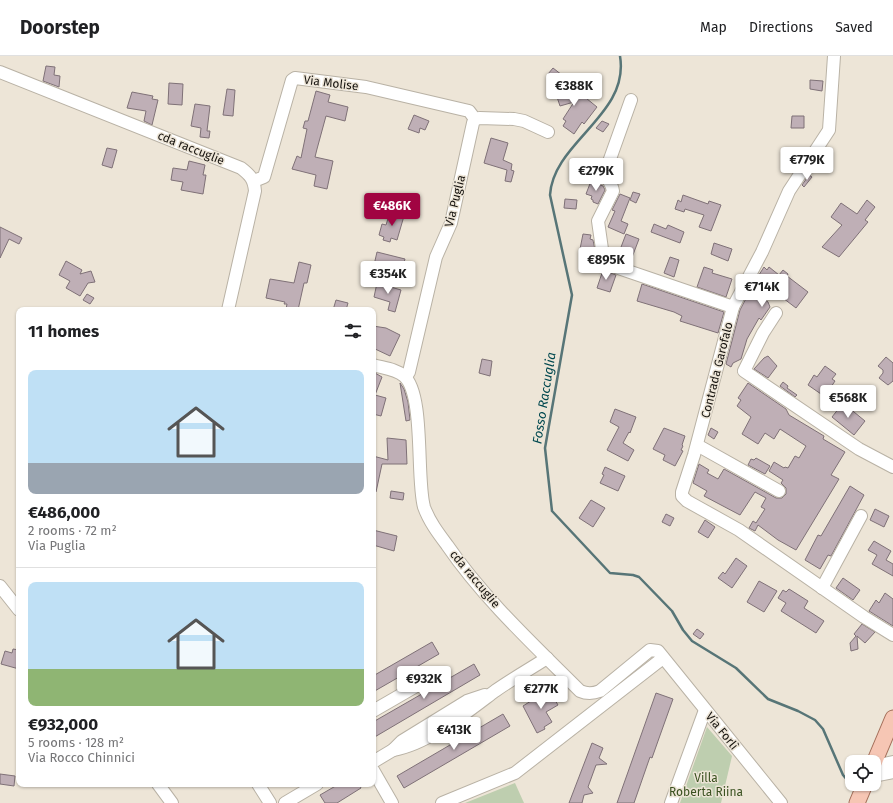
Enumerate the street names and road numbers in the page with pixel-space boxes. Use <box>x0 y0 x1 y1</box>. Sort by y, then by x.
street label: Via Molise <box>303 73 359 93</box>
street label: cda raccuglie <box>156 128 226 168</box>
street label: Via Puglia <box>442 174 468 228</box>
street label: Contrada Garofalo <box>698 321 736 419</box>
street label: cda raccuglie <box>447 547 503 611</box>
street label: Via Forlì <box>703 710 742 753</box>

